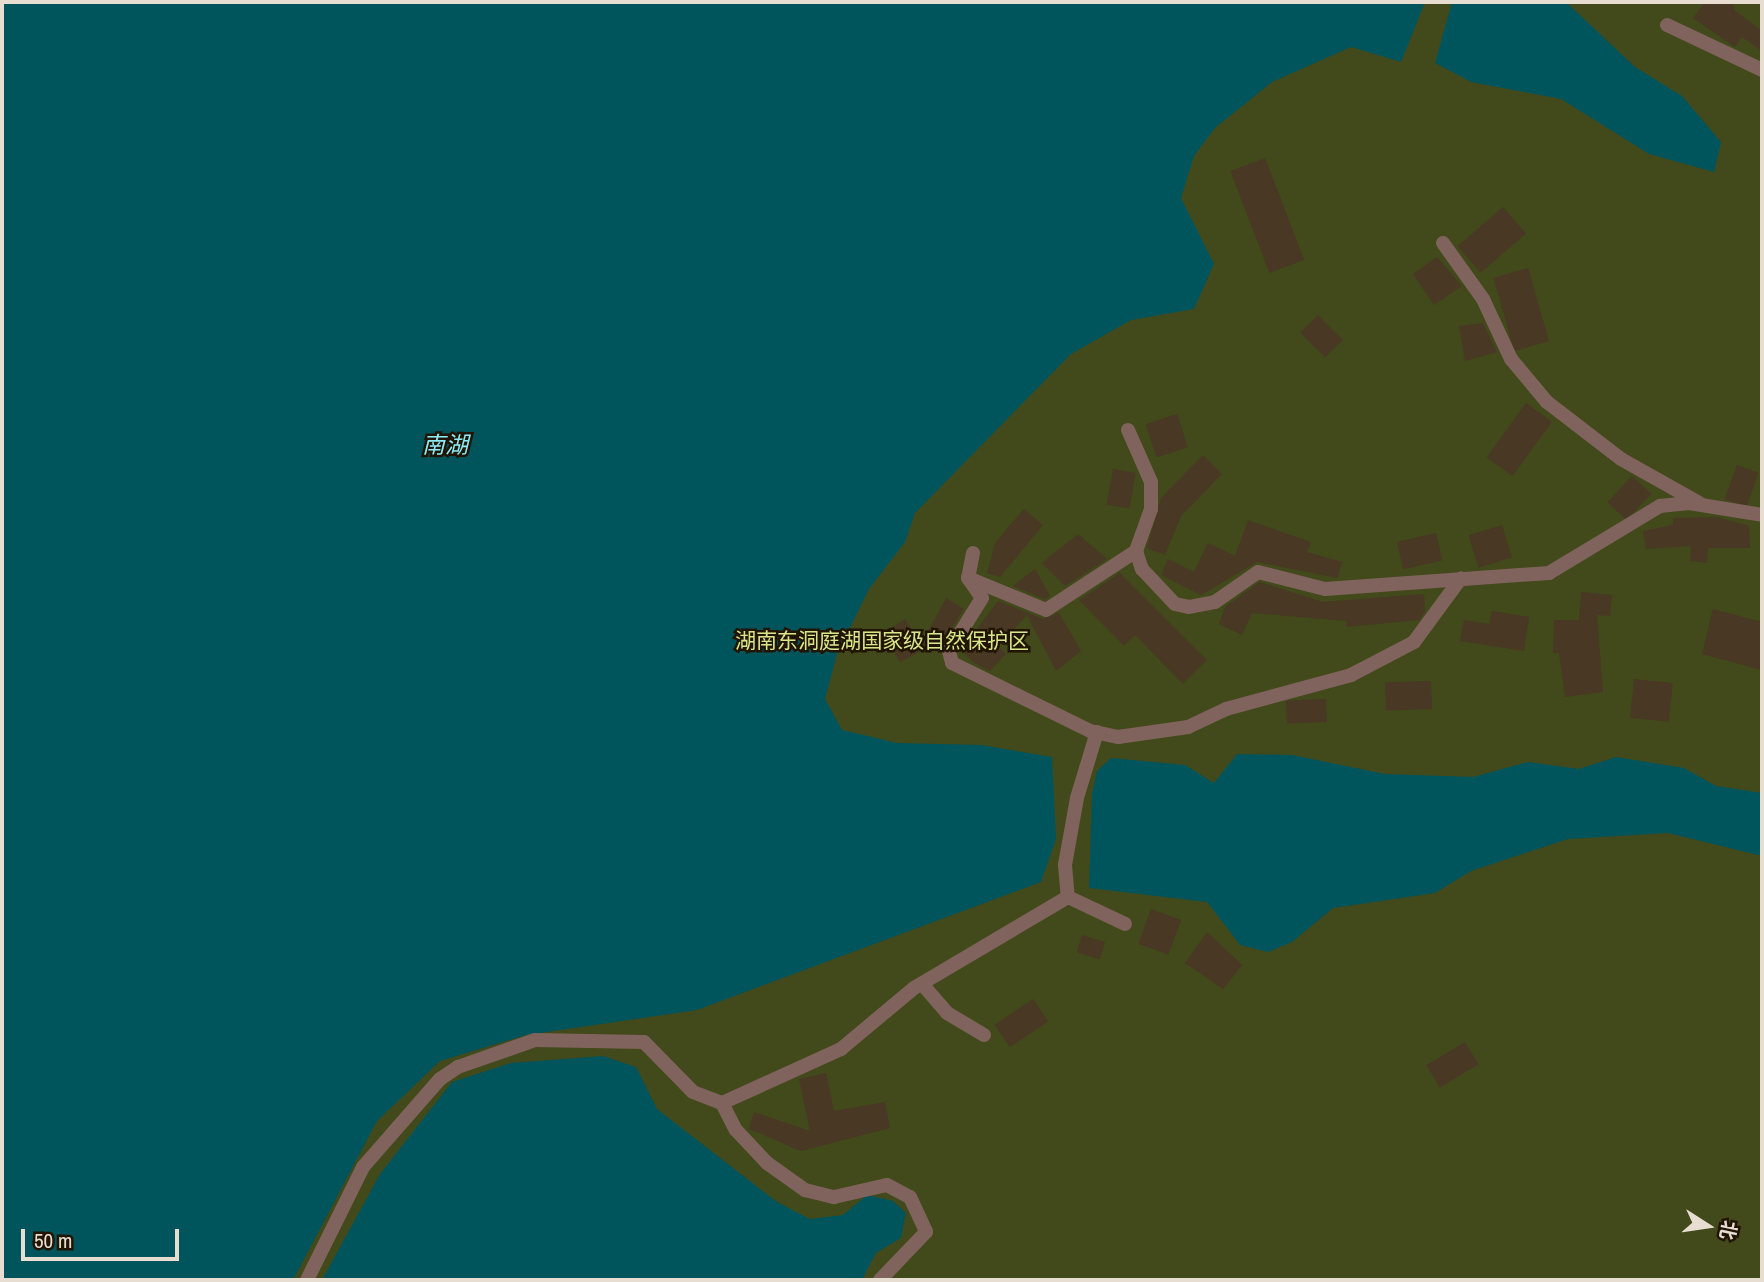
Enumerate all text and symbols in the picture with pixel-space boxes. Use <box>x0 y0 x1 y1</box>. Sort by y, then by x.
water label: 南湖 <box>422 431 468 459</box>
park label: 湖南东洞庭湖国家级自然保护区 <box>735 628 1029 654</box>
north arrow <box>1673 1191 1743 1261</box>
scale bar <box>24 1216 182 1260</box>
text: 北 <box>1714 1218 1743 1242</box>
text: 50 m <box>34 1226 72 1255</box>

